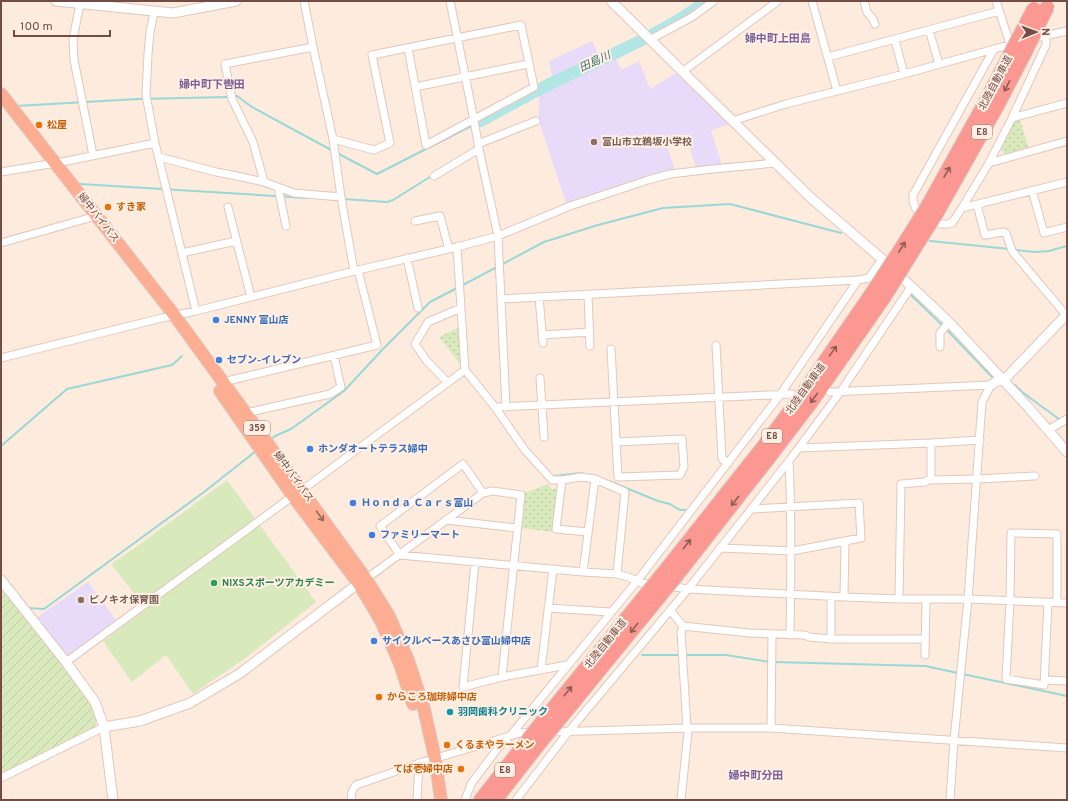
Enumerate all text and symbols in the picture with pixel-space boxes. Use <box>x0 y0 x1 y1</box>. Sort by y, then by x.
scale bar <box>14 12 110 38</box>
north arrow <box>1016 12 1056 52</box>
text: 100 m <box>20 19 53 35</box>
text: N <box>1038 28 1052 36</box>
district label: 婦中町上田島 <box>745 32 811 46</box>
water label: 田島川 <box>577 48 614 75</box>
street label: 北陸自動車道 <box>976 53 1016 113</box>
district label: 婦中町下轡田 <box>179 78 245 92</box>
one-way arrow <box>1003 80 1010 92</box>
place label: 松屋 <box>47 119 67 132</box>
marker: 松屋 <box>34 120 44 130</box>
road number: E8 <box>972 125 992 139</box>
place label: 富山市立鵜坂小学校 <box>602 136 692 149</box>
marker: 富山市立鵜坂小学校 <box>589 137 599 147</box>
one-way arrow <box>943 166 951 178</box>
street label: 婦中バイパス <box>74 190 122 246</box>
place label: すき家 <box>116 201 146 214</box>
marker: すき家 <box>103 202 113 212</box>
one-way arrow <box>899 241 907 253</box>
place label: JENNY 富山店 <box>224 314 289 327</box>
marker: JENNY 富山店 <box>211 315 221 325</box>
one-way arrow <box>829 346 837 357</box>
place label: セブン-イレブン <box>227 354 301 367</box>
marker: セブン-イレブン <box>214 355 224 365</box>
street label: 北陸自動車道 <box>783 361 829 417</box>
one-way arrow <box>810 392 818 403</box>
road number: 359 <box>244 421 270 435</box>
road number: E8 <box>762 429 782 443</box>
place label: ホンダオートテラス婦中 <box>318 443 428 456</box>
marker: ホンダオートテラス婦中 <box>305 444 315 454</box>
street label: 婦中バイパス <box>270 449 316 505</box>
one-way arrow <box>730 496 739 507</box>
place label: Ｈｏｎｄａ Ｃａｒｓ富山 <box>361 497 474 510</box>
marker: Ｈｏｎｄａ Ｃａｒｓ富山 <box>348 498 358 508</box>
one-way arrow <box>316 510 325 521</box>
place label: ファミリーマート <box>380 529 460 542</box>
marker: ファミリーマート <box>367 530 377 540</box>
one-way arrow <box>682 539 691 550</box>
place label: NIXSスポーツアカデミー <box>222 577 334 590</box>
marker: NIXSスポーツアカデミー <box>209 578 219 588</box>
place label: ピノキオ保育園 <box>89 594 159 607</box>
marker: ピノキオ保育園 <box>76 595 86 605</box>
street label: 北陸自動車道 <box>582 617 630 671</box>
one-way arrow <box>629 622 638 633</box>
place label: サイクルベースあさひ富山婦中店 <box>382 635 531 648</box>
marker: サイクルベースあさひ富山婦中店 <box>369 636 379 646</box>
one-way arrow <box>563 685 572 696</box>
place label: からころ珈琲婦中店 <box>387 691 477 704</box>
marker: からころ珈琲婦中店 <box>374 692 384 702</box>
place label: 羽岡歯科クリニック <box>457 706 548 719</box>
marker: 羽岡歯科クリニック <box>445 707 455 717</box>
place label: くるまやラーメン <box>455 739 534 752</box>
marker: くるまやラーメン <box>442 740 452 750</box>
place label: てば壱婦中店 <box>393 763 453 776</box>
road number: E8 <box>495 763 515 777</box>
marker: てば壱婦中店 <box>456 764 466 774</box>
district label: 婦中町分田 <box>729 769 784 783</box>

